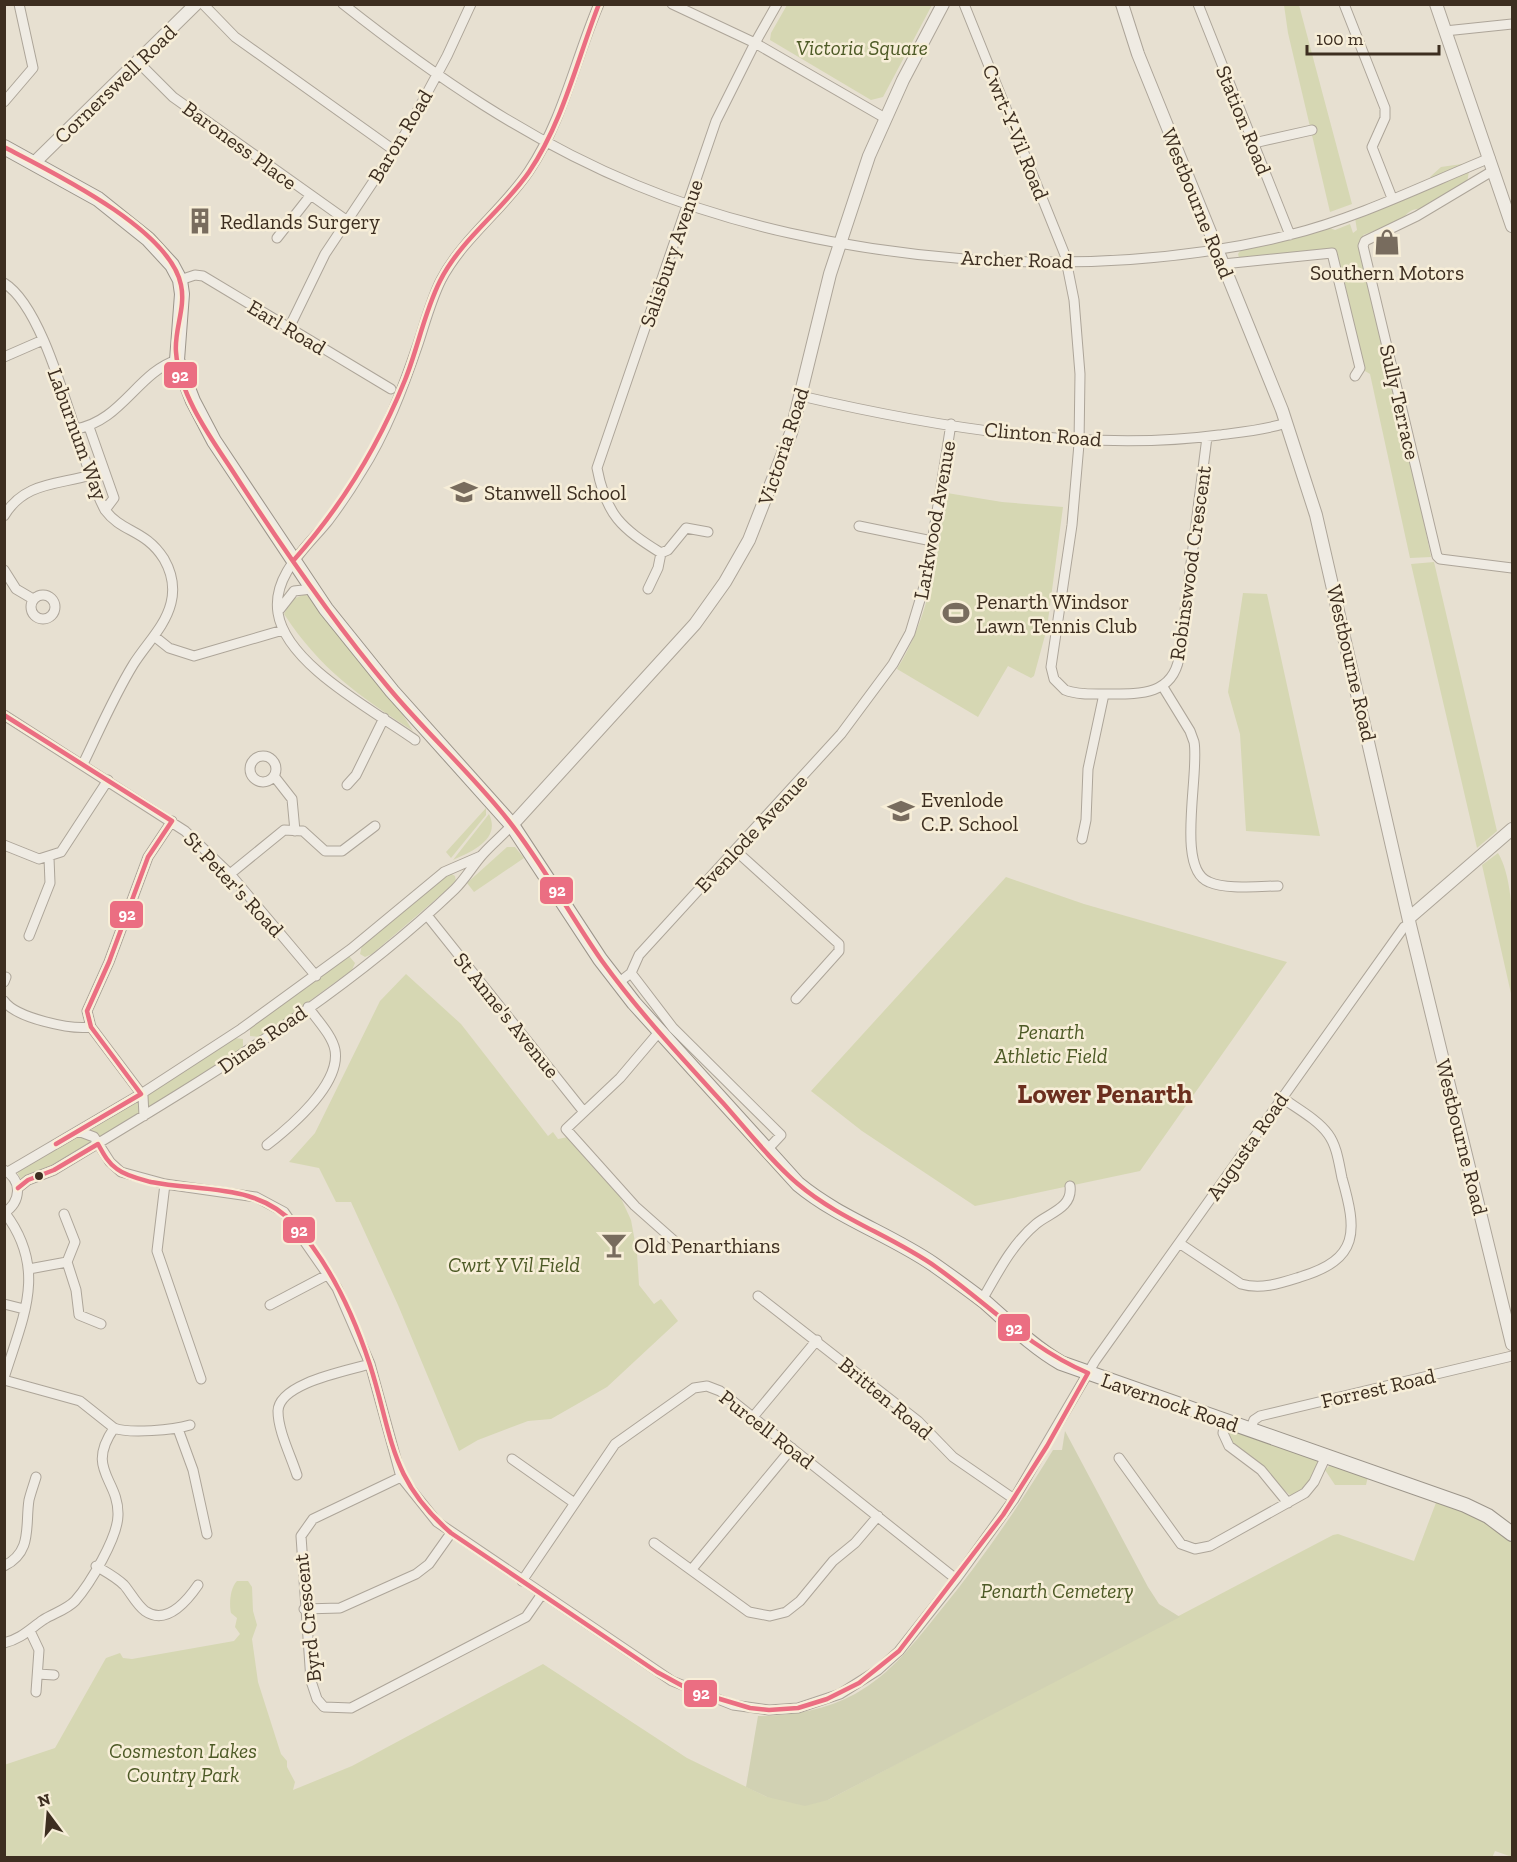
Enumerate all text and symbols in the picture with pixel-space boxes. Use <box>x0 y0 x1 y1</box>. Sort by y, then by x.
scale bar <box>1307 18 1439 56</box>
street label: Cornerswell Road <box>49 19 182 149</box>
text: 100 m <box>1316 28 1364 50</box>
park label: Victoria Square <box>796 35 928 60</box>
street label: Cwrt-Y-Vil Road <box>977 61 1055 204</box>
street label: Station Road <box>1211 62 1277 179</box>
street label: Baron Road <box>362 84 438 187</box>
street label: Baroness Place <box>178 95 302 195</box>
street label: Westbourne Road <box>1156 124 1240 282</box>
street label: Salisbury Avenue <box>634 176 708 330</box>
building icon: Redlands Surgery <box>185 206 215 236</box>
place label: Redlands Surgery <box>220 209 380 234</box>
shop icon: Southern Motors <box>1372 227 1402 257</box>
street label: Archer Road <box>961 245 1074 273</box>
place label: Southern Motors <box>1310 260 1464 285</box>
street label: Earl Road <box>243 294 331 360</box>
street label: Sully Terrace <box>1375 342 1425 462</box>
line badge: 92 <box>163 361 198 389</box>
street label: Laburnum Way <box>43 365 114 504</box>
text: 92 <box>171 366 189 385</box>
street label: Victoria Road <box>752 384 814 509</box>
street label: Clinton Road <box>983 416 1103 452</box>
street label: Larkwood Avenue <box>908 439 960 601</box>
street label: Robinswood Crescent <box>1164 464 1216 662</box>
school or university icon: Stanwell School <box>449 477 479 507</box>
place label: Stanwell School <box>484 480 627 505</box>
street label: Westbourne Road <box>1322 582 1382 744</box>
place label: Penarth Windsor Lawn Tennis Club <box>976 589 1137 638</box>
sports icon: Penarth Windsor Lawn Tennis Club <box>941 598 971 628</box>
street label: Evenlode Avenue <box>690 768 812 897</box>
place label: Evenlode C.P. School <box>921 787 1019 836</box>
school or university icon: Evenlode C.P. School <box>886 796 916 826</box>
street label: St Peter's Road <box>179 826 289 942</box>
line badge: 92 <box>539 876 574 905</box>
text: 92 <box>548 881 566 900</box>
line badge: 92 <box>109 900 144 929</box>
text: 92 <box>118 905 136 924</box>
street label: St Anne's Avenue <box>449 947 565 1083</box>
street label: Dinas Road <box>213 999 311 1078</box>
park label: Penarth Athletic Field <box>993 1019 1108 1068</box>
street label: Westbourne Road <box>1431 1056 1494 1218</box>
district label: Lower Penarth <box>1017 1078 1193 1110</box>
street label: Augusta Road <box>1201 1087 1293 1205</box>
unlabelled marker <box>33 1170 45 1182</box>
line badge: 92 <box>282 1216 316 1244</box>
text: 92 <box>290 1221 308 1240</box>
bar icon: Old Penarthians <box>599 1230 629 1260</box>
place label: Old Penarthians <box>634 1233 780 1258</box>
park label: Cwrt Y Vil Field <box>448 1252 580 1277</box>
line badge: 92 <box>997 1313 1031 1342</box>
text: 92 <box>1005 1319 1023 1338</box>
street label: Britten Road <box>834 1352 938 1445</box>
street label: Forrest Road <box>1318 1363 1438 1413</box>
street label: Lavernock Road <box>1098 1367 1242 1437</box>
street label: Purcell Road <box>715 1384 820 1474</box>
street label: Byrd Crescent <box>288 1552 326 1684</box>
park label: Penarth Cemetery <box>980 1578 1134 1603</box>
line badge: 92 <box>683 1679 718 1708</box>
text: 92 <box>692 1684 710 1703</box>
park label: Cosmeston Lakes Country Park <box>109 1738 257 1787</box>
north arrow <box>18 1784 78 1844</box>
text: N <box>36 1789 52 1811</box>

